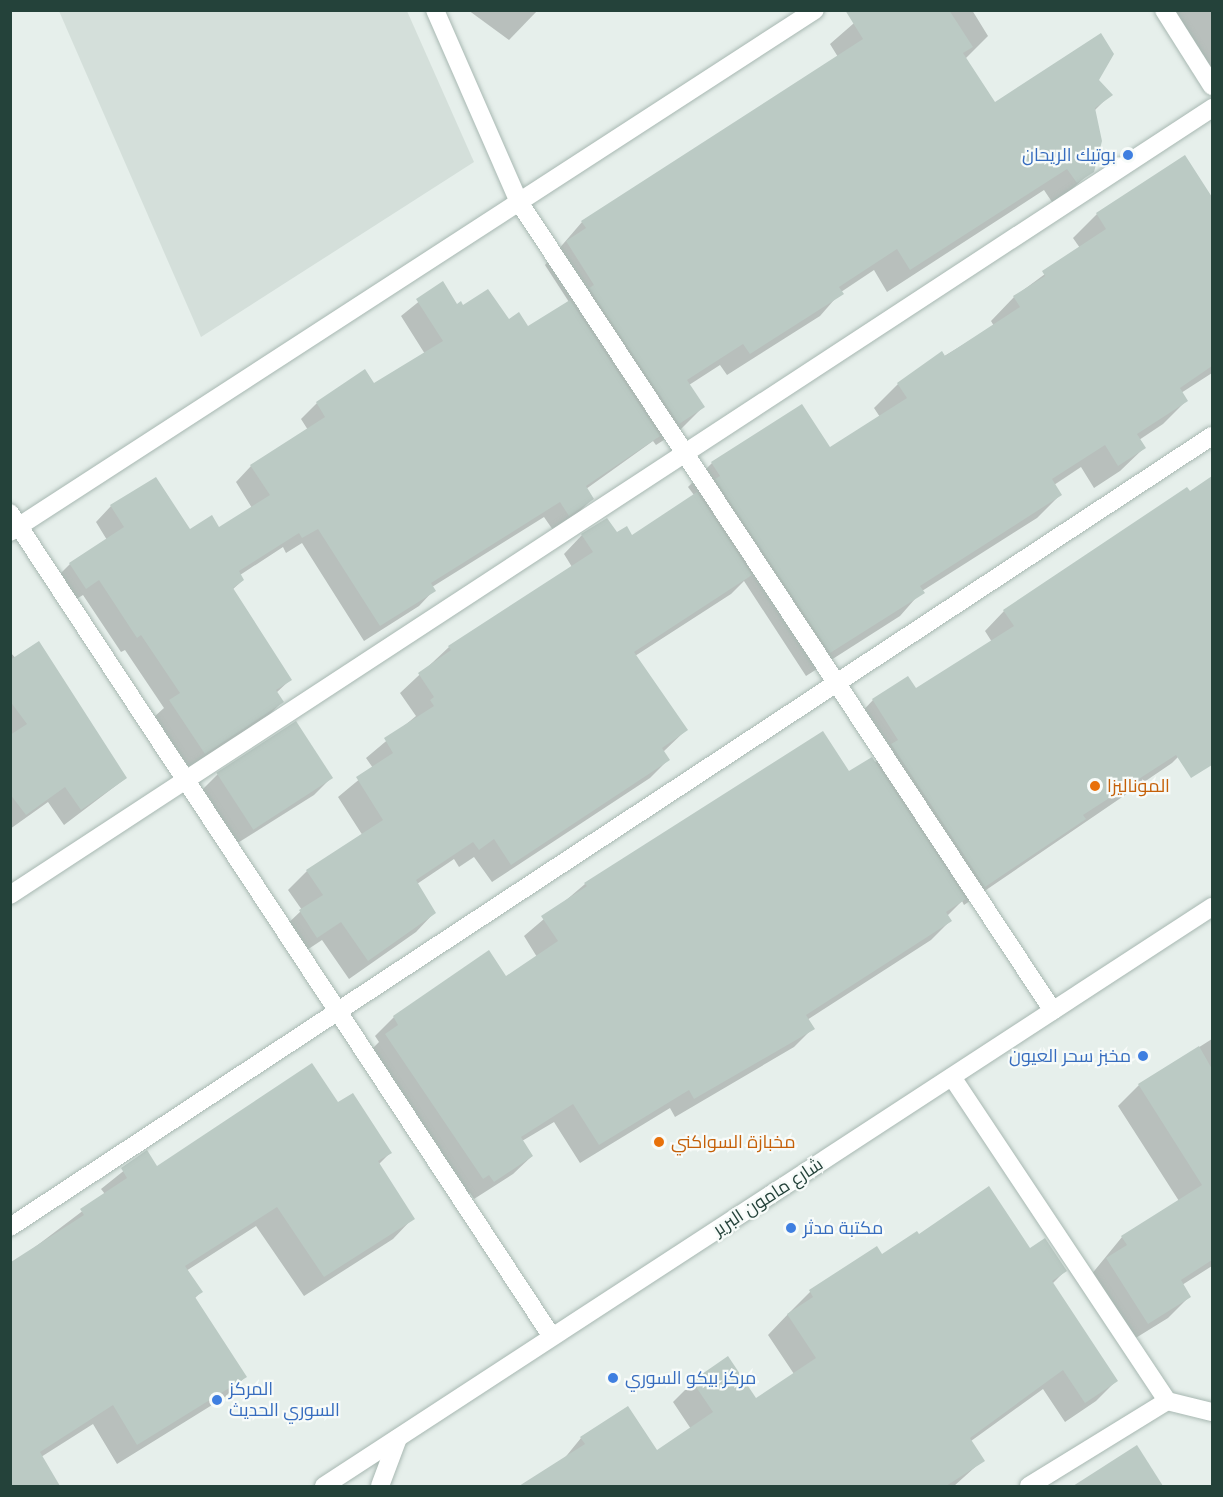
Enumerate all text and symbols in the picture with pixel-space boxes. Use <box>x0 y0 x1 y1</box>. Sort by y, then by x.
place label: بوتيك الريحان <box>1022 144 1116 166</box>
marker: بوتيك الريحان <box>1121 148 1135 162</box>
place label: الموناليزا <box>1107 775 1170 797</box>
marker: الموناليزا <box>1088 779 1102 793</box>
place label: مخبز سحر العيون <box>1009 1045 1131 1067</box>
marker: مخبز سحر العيون <box>1136 1049 1150 1063</box>
place label: مخبازة السواكني <box>671 1131 795 1153</box>
marker: مخبازة السواكني <box>652 1135 666 1149</box>
street label: شارع مامون البرير <box>709 1153 827 1241</box>
place label: مكتبة مدثر <box>803 1217 883 1239</box>
marker: مكتبة مدثر <box>784 1221 798 1235</box>
place label: مركز بيكو السوري <box>625 1367 756 1389</box>
marker: مركز بيكو السوري <box>606 1371 620 1385</box>
place label: المركز السوري الحديث <box>229 1379 340 1422</box>
marker: المركز السوري الحديث <box>210 1393 224 1407</box>

